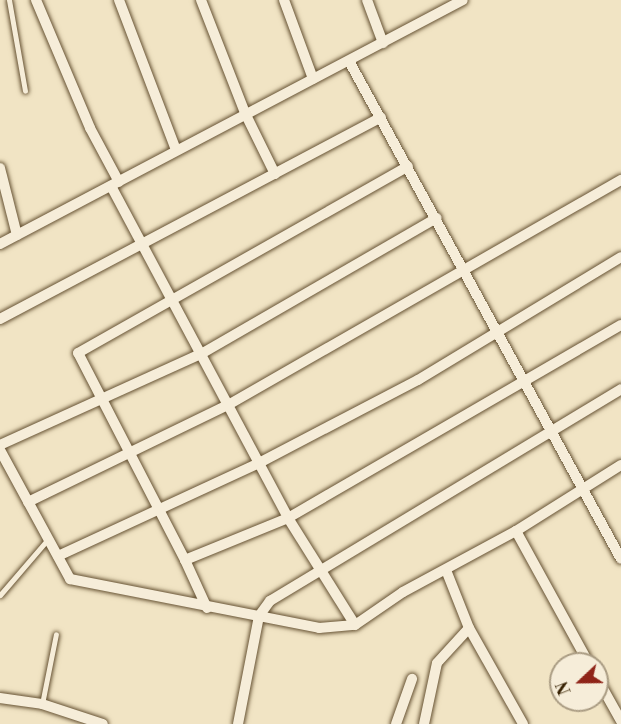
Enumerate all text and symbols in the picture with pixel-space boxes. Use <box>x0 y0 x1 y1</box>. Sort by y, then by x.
north arrow <box>549 652 609 712</box>
text: N <box>553 678 576 698</box>

